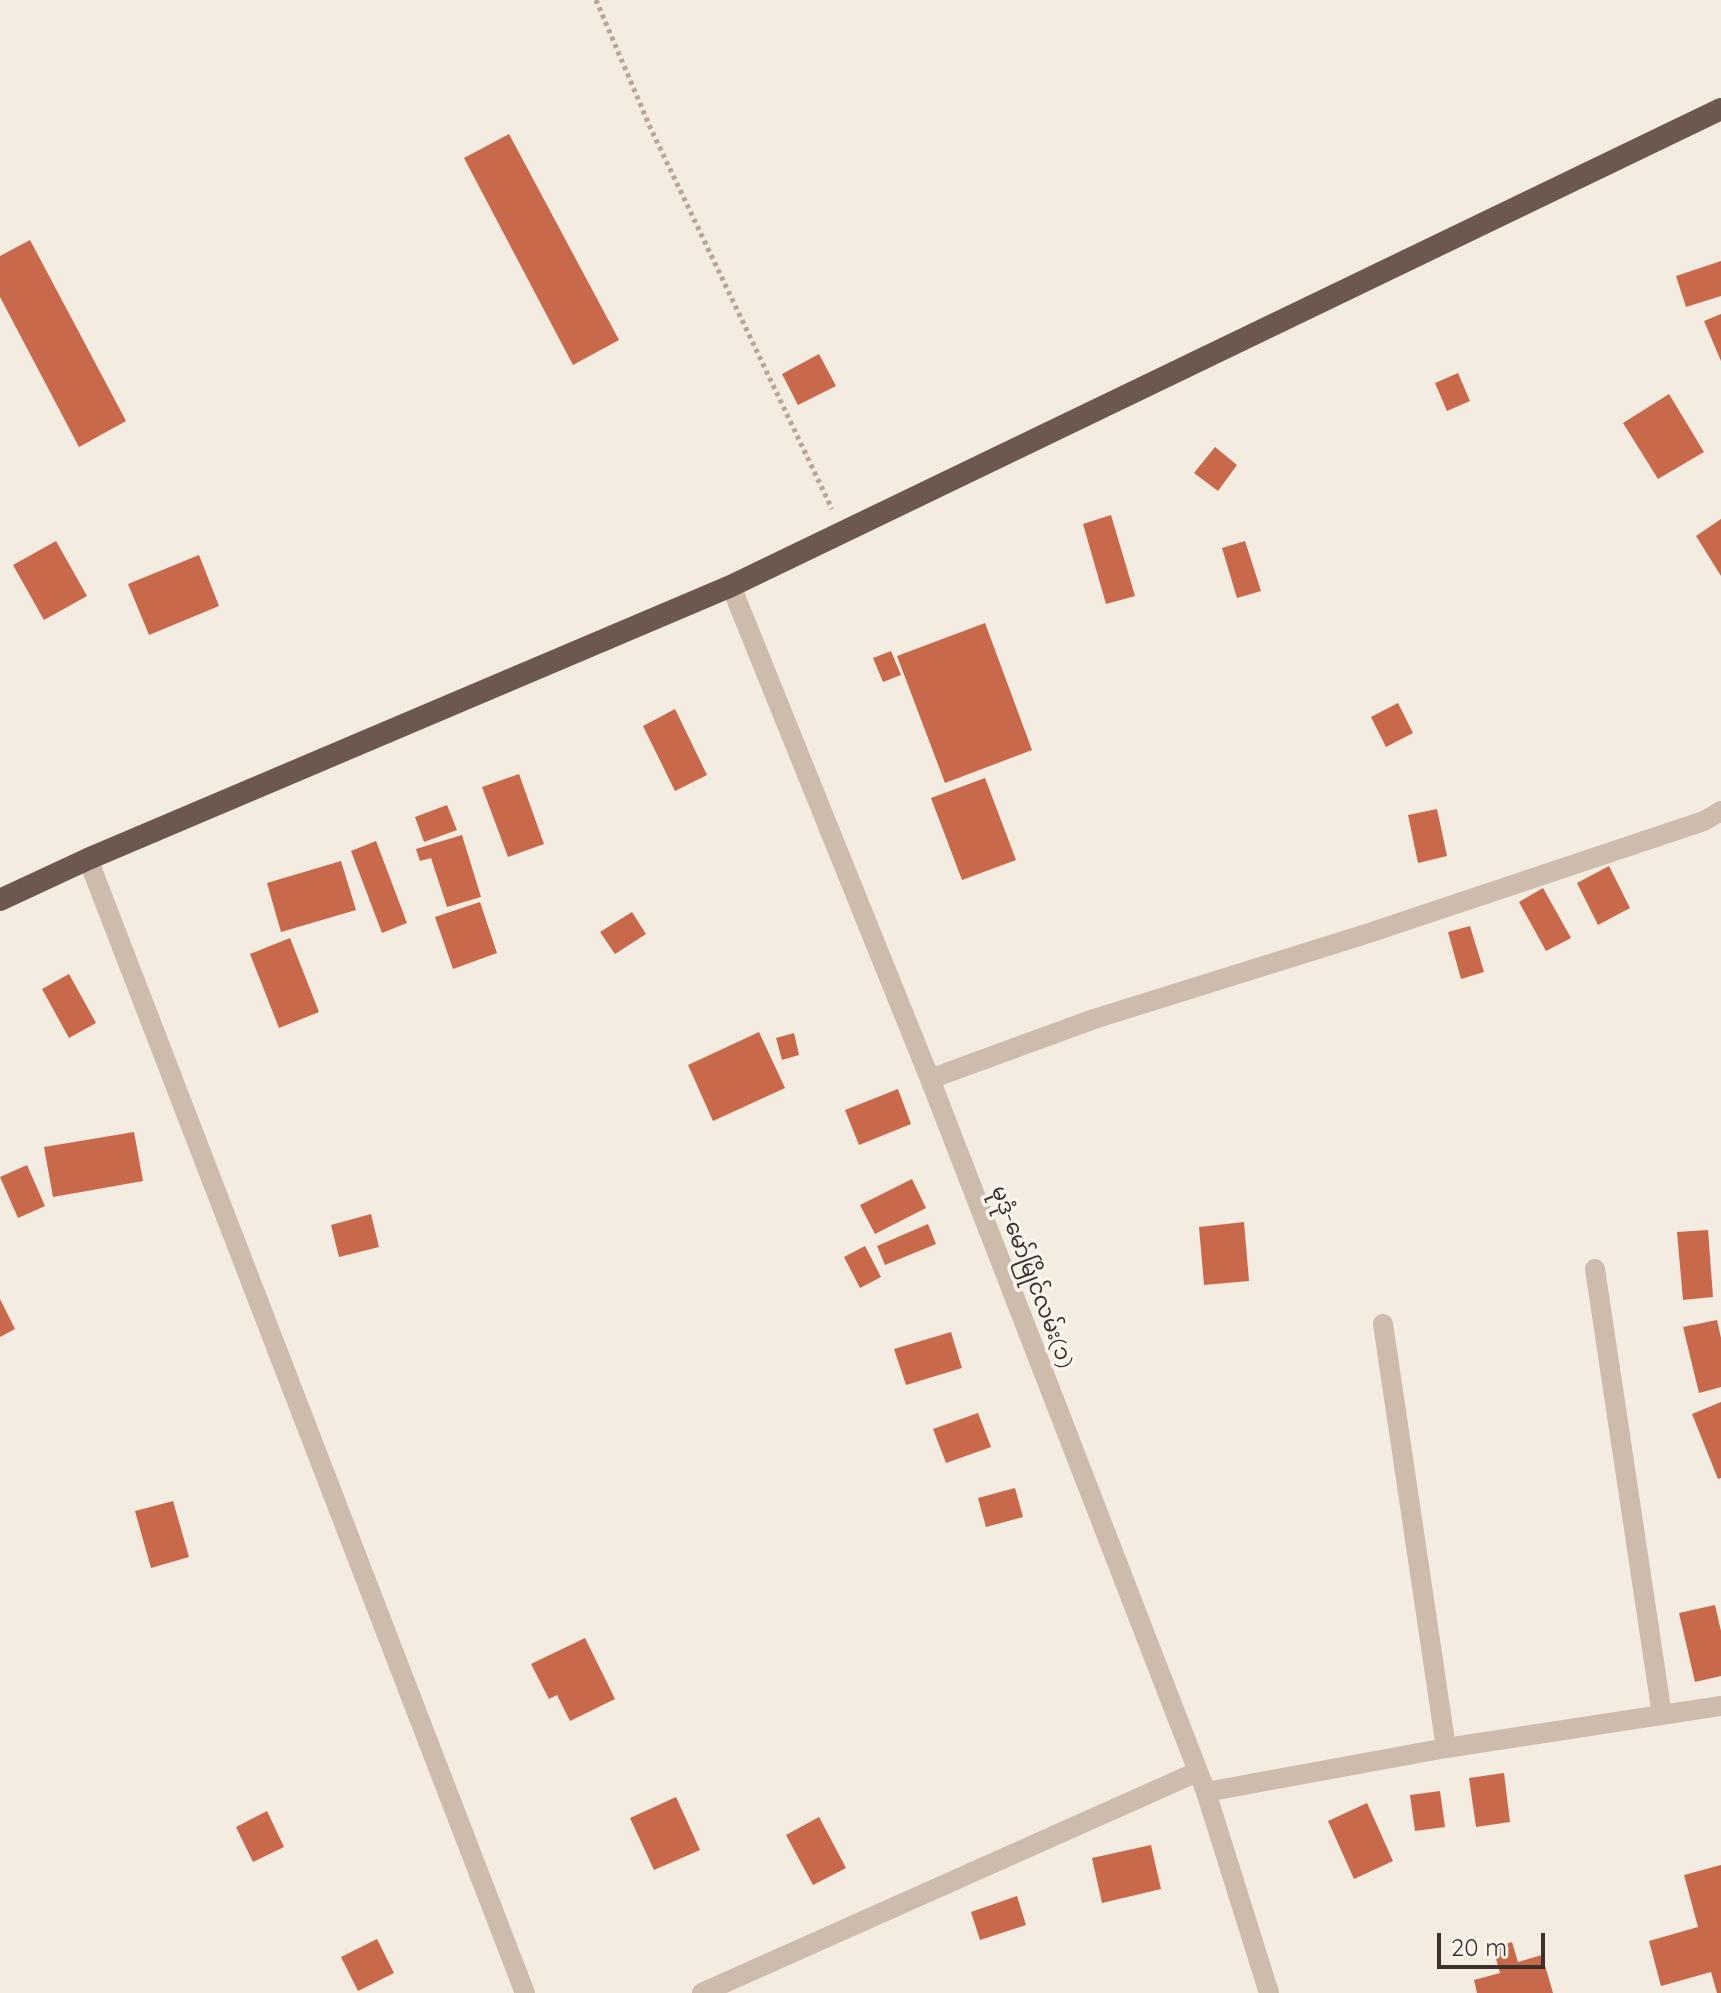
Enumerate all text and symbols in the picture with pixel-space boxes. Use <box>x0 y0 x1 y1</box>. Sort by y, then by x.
street label: မုဒုံ-မော်မြိုင်လမ်း(၁) <box>985 1182 1079 1372</box>
scale bar <box>1441 1917 1549 1967</box>
text: 20 m <box>1451 1932 1507 1962</box>

